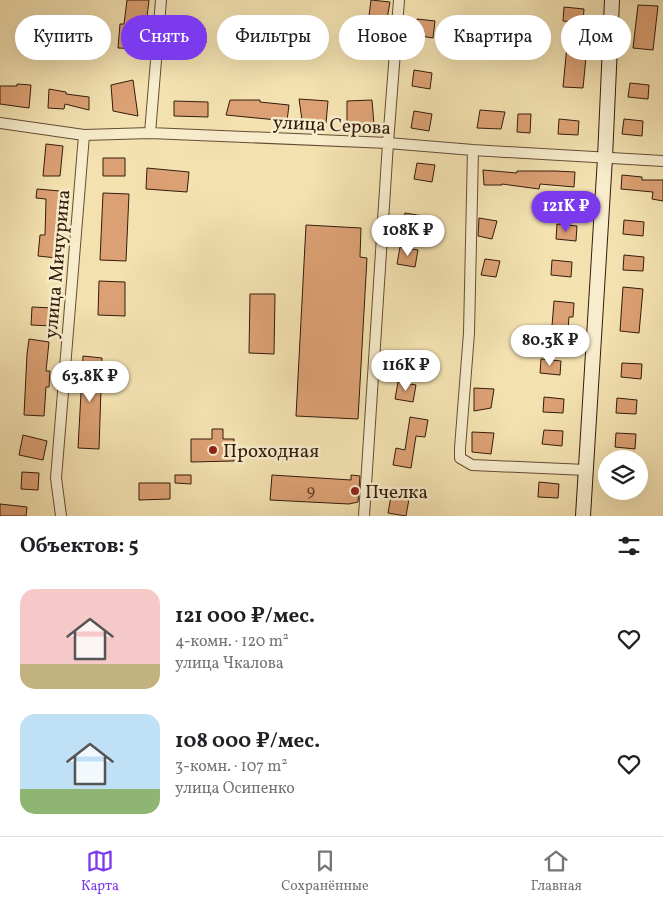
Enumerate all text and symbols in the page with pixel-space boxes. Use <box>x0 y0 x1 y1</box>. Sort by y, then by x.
chip: Купить <box>15 15 111 60</box>
chip: Снять <box>121 15 207 60</box>
chip: Фильтры <box>217 15 329 60</box>
chip: Новое <box>339 15 425 60</box>
chip: Квартира <box>435 15 551 60</box>
chip: Дом <box>561 15 631 60</box>
street label: улица Серова <box>272 110 392 142</box>
street label: улица Мичурина <box>39 188 77 340</box>
pin: 121K ₽ <box>525 190 607 233</box>
text: 121K ₽ <box>543 196 589 218</box>
pin: 108K ₽ <box>367 214 449 257</box>
text: 108K ₽ <box>383 220 433 242</box>
pin: 80.3K ₽ <box>504 324 596 367</box>
text: 80.3K ₽ <box>522 330 578 352</box>
pin: 116K ₽ <box>365 350 447 392</box>
text: 116K ₽ <box>382 355 430 377</box>
pin: 63.8K ₽ <box>44 360 136 403</box>
text: 63.8K ₽ <box>62 366 118 388</box>
place label: Проходная <box>223 439 319 465</box>
marker: Проходная <box>207 444 219 456</box>
map controls <box>598 450 648 500</box>
button: layers <box>598 450 648 500</box>
place label: Пчелка <box>365 480 428 506</box>
house number: 9 <box>307 481 315 503</box>
marker: Пчелка <box>349 485 361 497</box>
text: Объектов: 5 <box>20 532 139 561</box>
icon: filters <box>615 532 643 560</box>
text: 121 000 ₽/мес. <box>175 602 315 631</box>
icon: home <box>60 609 120 669</box>
icon: heart <box>615 625 643 653</box>
text: 4-комн. · 120 m² <box>175 631 289 653</box>
text: улица Чкалова <box>175 653 284 675</box>
text: 108 000 ₽/мес. <box>175 727 320 756</box>
icon: home <box>60 734 120 794</box>
icon: heart <box>615 750 643 778</box>
text: 3-комн. · 107 m² <box>175 756 287 778</box>
text: улица Осипенко <box>175 778 295 800</box>
tab: Карта <box>81 847 119 896</box>
tab: Сохранённые <box>281 847 369 896</box>
tab: Главная <box>531 847 582 896</box>

